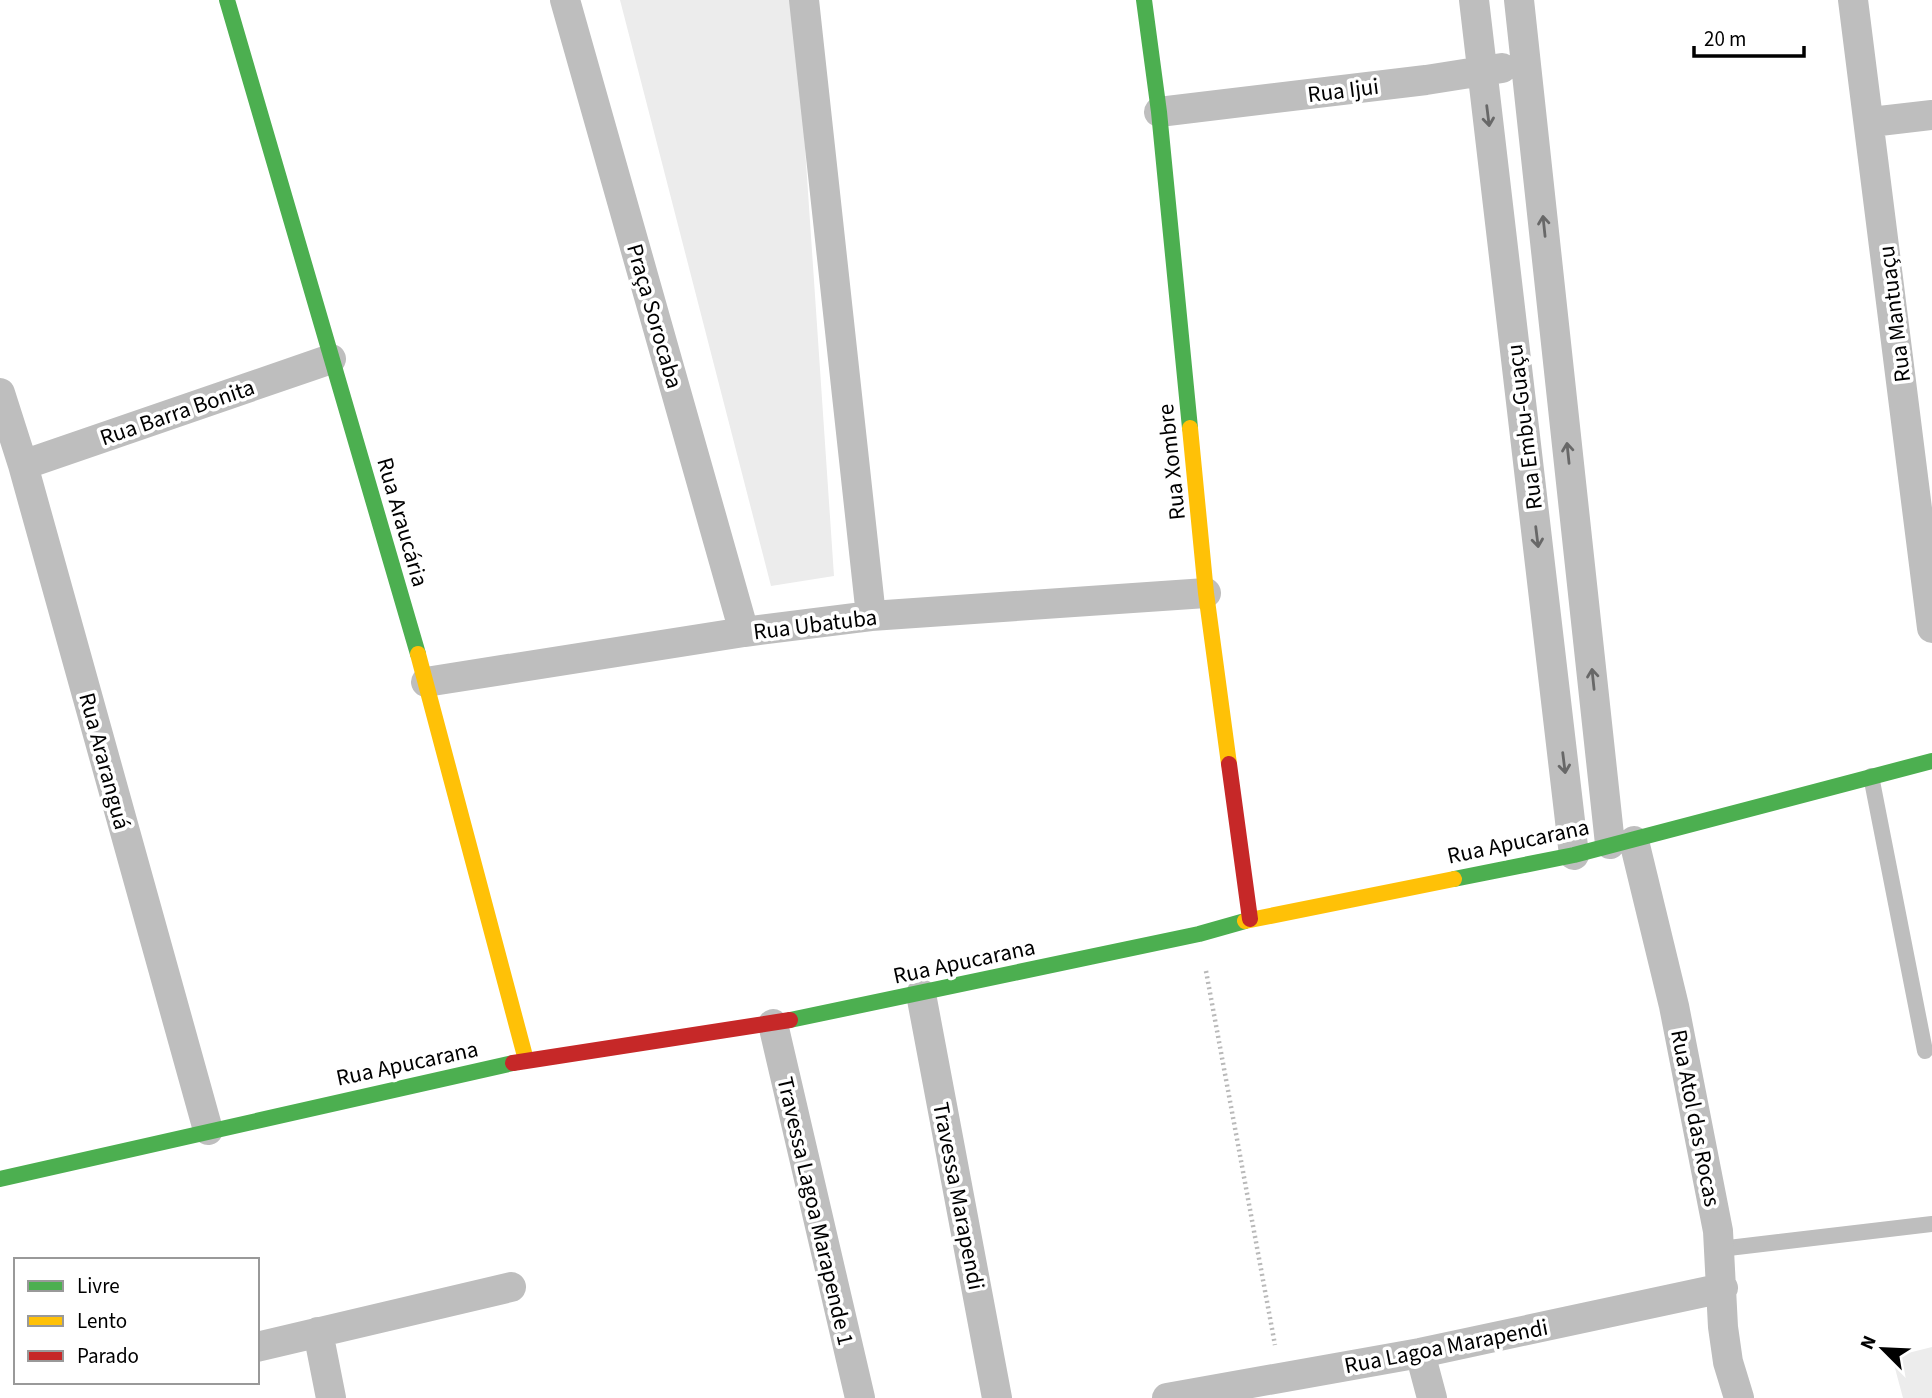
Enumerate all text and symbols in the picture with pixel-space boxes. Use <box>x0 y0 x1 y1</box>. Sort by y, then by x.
scale bar <box>1694 14 1804 58</box>
text: 20 m <box>1704 24 1746 54</box>
street label: Rua Ijui <box>1305 70 1381 111</box>
one-way arrow <box>1481 105 1494 127</box>
one-way arrow <box>1537 216 1550 238</box>
street label: Praça Sorocaba <box>618 240 691 392</box>
street label: Rua Mantuaçu <box>1870 244 1919 384</box>
street label: Rua Embu-Guaçu <box>1498 342 1551 512</box>
street label: Rua Barra Bonita <box>95 371 259 454</box>
street label: Rua Xombre <box>1149 402 1194 522</box>
one-way arrow <box>1562 442 1575 464</box>
street label: Rua Araucária <box>368 454 437 591</box>
one-way arrow <box>1531 525 1544 548</box>
street label: Rua Ubatuba <box>751 601 879 648</box>
one-way arrow <box>1586 668 1599 691</box>
street label: Rua Araranguá <box>70 689 139 833</box>
one-way arrow <box>1557 751 1570 774</box>
street label: Rua Apucarana <box>1444 810 1592 873</box>
street label: Rua Apucarana <box>890 930 1038 993</box>
street label: Rua Atol das Rocas <box>1662 1027 1729 1209</box>
street label: Rua Apucarana <box>333 1032 481 1095</box>
street label: Travessa Lagoa Marapende 1 <box>769 1074 862 1349</box>
street label: Travessa Marapendi <box>924 1100 993 1293</box>
legend <box>14 1258 259 1384</box>
text: Livre <box>77 1271 120 1301</box>
text: Lento <box>77 1306 127 1336</box>
street label: Rua Lagoa Marapendi <box>1341 1311 1551 1382</box>
north arrow <box>1848 1314 1918 1384</box>
text: N <box>1854 1331 1884 1354</box>
text: Parado <box>77 1341 139 1371</box>

